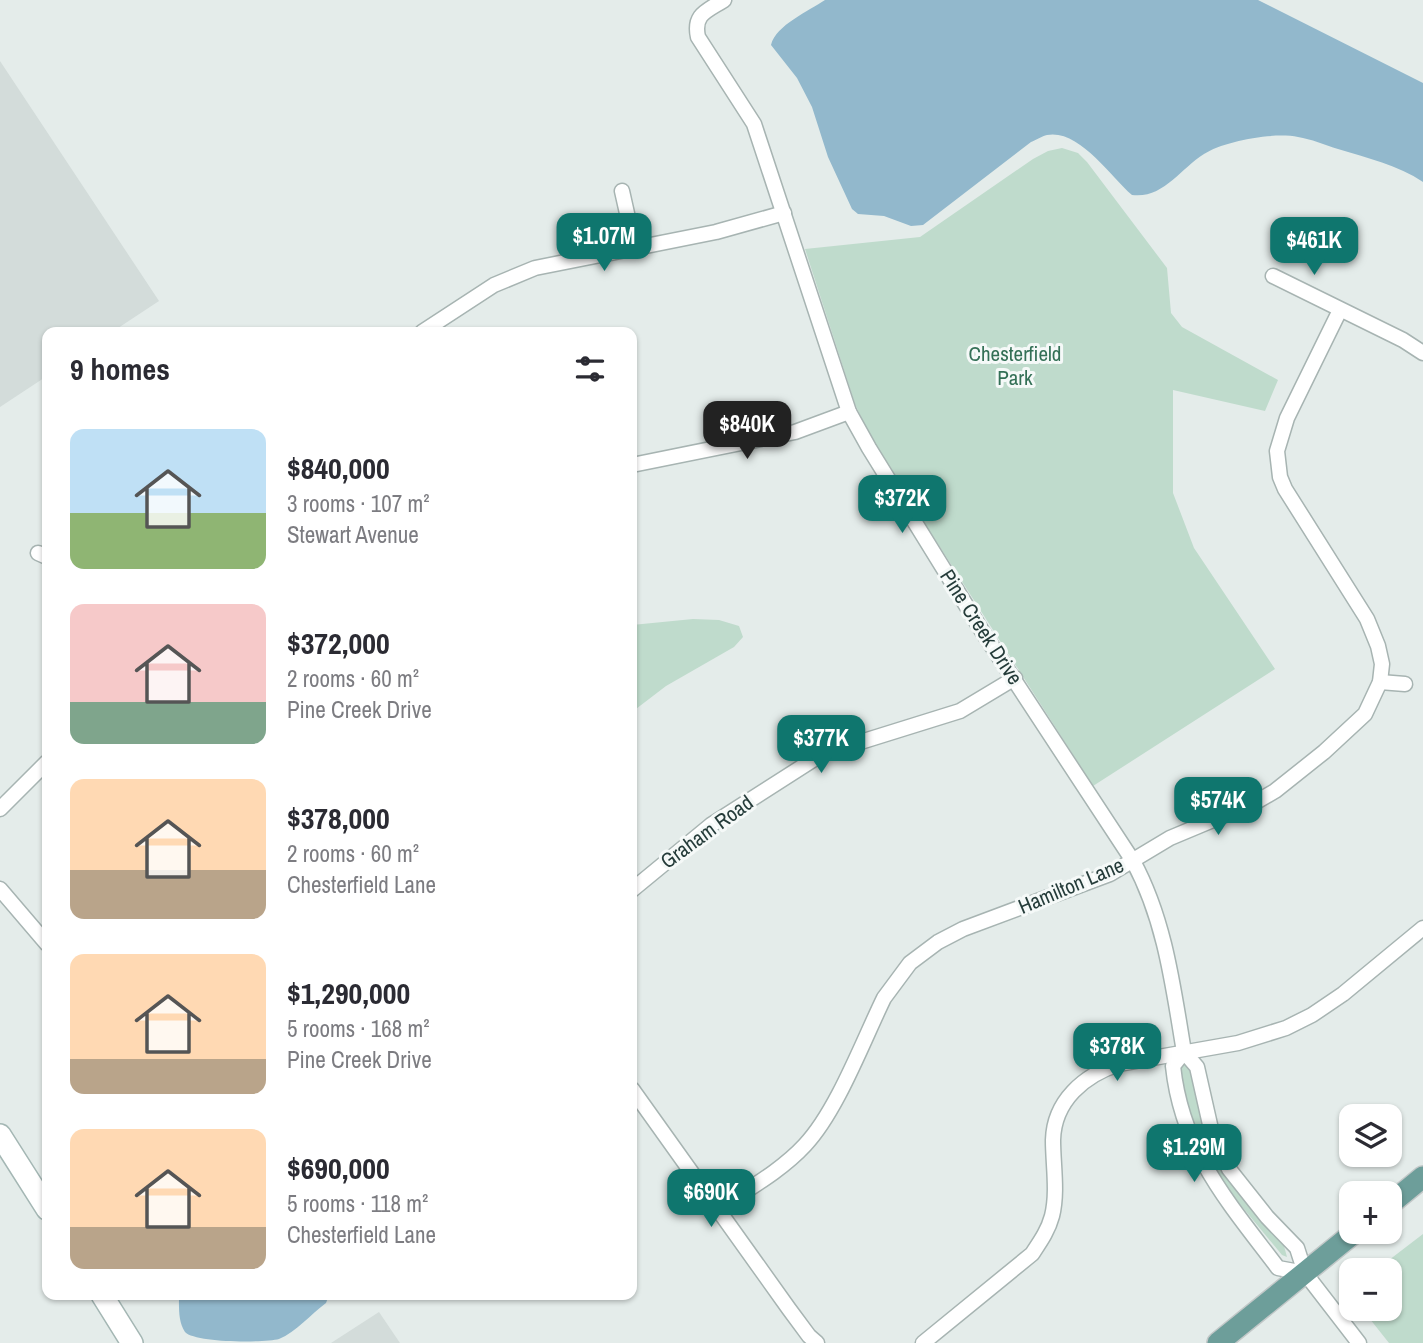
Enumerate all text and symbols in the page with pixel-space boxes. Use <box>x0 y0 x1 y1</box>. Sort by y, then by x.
pin: $1.07M <box>547 214 661 273</box>
pin: $461K <box>1265 218 1363 277</box>
text: $1.07M <box>573 220 635 251</box>
text: $461K <box>1286 224 1342 255</box>
park label: Chesterfield Park <box>969 339 1061 392</box>
text: 9 homes <box>70 349 170 389</box>
icon: filters <box>571 350 609 388</box>
pin: $840K <box>698 402 796 461</box>
text: $840K <box>719 408 775 439</box>
text: $840,000 <box>287 448 390 488</box>
icon: home <box>126 457 210 541</box>
pin: $372K <box>853 476 951 535</box>
text: $372K <box>874 482 930 513</box>
text: 3 rooms · 107 m² <box>287 488 430 519</box>
text: Stewart Avenue <box>287 519 419 550</box>
street label: Pine Creek Drive <box>933 563 1030 690</box>
text: $372,000 <box>287 623 390 663</box>
icon: home <box>126 632 210 716</box>
text: 2 rooms · 60 m² <box>287 663 419 694</box>
text: Pine Creek Drive <box>287 694 432 725</box>
pin: $377K <box>772 716 870 775</box>
text: $377K <box>793 722 849 753</box>
pin: $574K <box>1169 778 1267 837</box>
text: $574K <box>1190 784 1246 815</box>
street label: Graham Road <box>654 788 759 875</box>
text: $378,000 <box>287 798 390 838</box>
icon: home <box>126 807 210 891</box>
text: 2 rooms · 60 m² <box>287 838 419 869</box>
street label: Hamilton Lane <box>1014 850 1128 921</box>
text: Chesterfield Lane <box>287 869 436 900</box>
text: $1,290,000 <box>287 973 410 1013</box>
icon: home <box>126 982 210 1066</box>
text: 5 rooms · 168 m² <box>287 1013 430 1044</box>
pin: $378K <box>1068 1024 1166 1083</box>
text: $378K <box>1089 1030 1145 1061</box>
text: Pine Creek Drive <box>287 1044 432 1075</box>
map controls <box>1339 1104 1402 1321</box>
button: layers <box>1339 1104 1402 1167</box>
pin: $1.29M <box>1137 1124 1251 1184</box>
text: $1.29M <box>1163 1131 1225 1162</box>
text: $690,000 <box>287 1148 390 1188</box>
icon: home <box>126 1157 210 1241</box>
pin: $690K <box>662 1170 760 1229</box>
text: $690K <box>683 1176 739 1207</box>
button: + <box>1339 1181 1402 1244</box>
text: 5 rooms · 118 m² <box>287 1188 428 1219</box>
text: Chesterfield Lane <box>287 1219 436 1250</box>
button: − <box>1339 1258 1402 1321</box>

